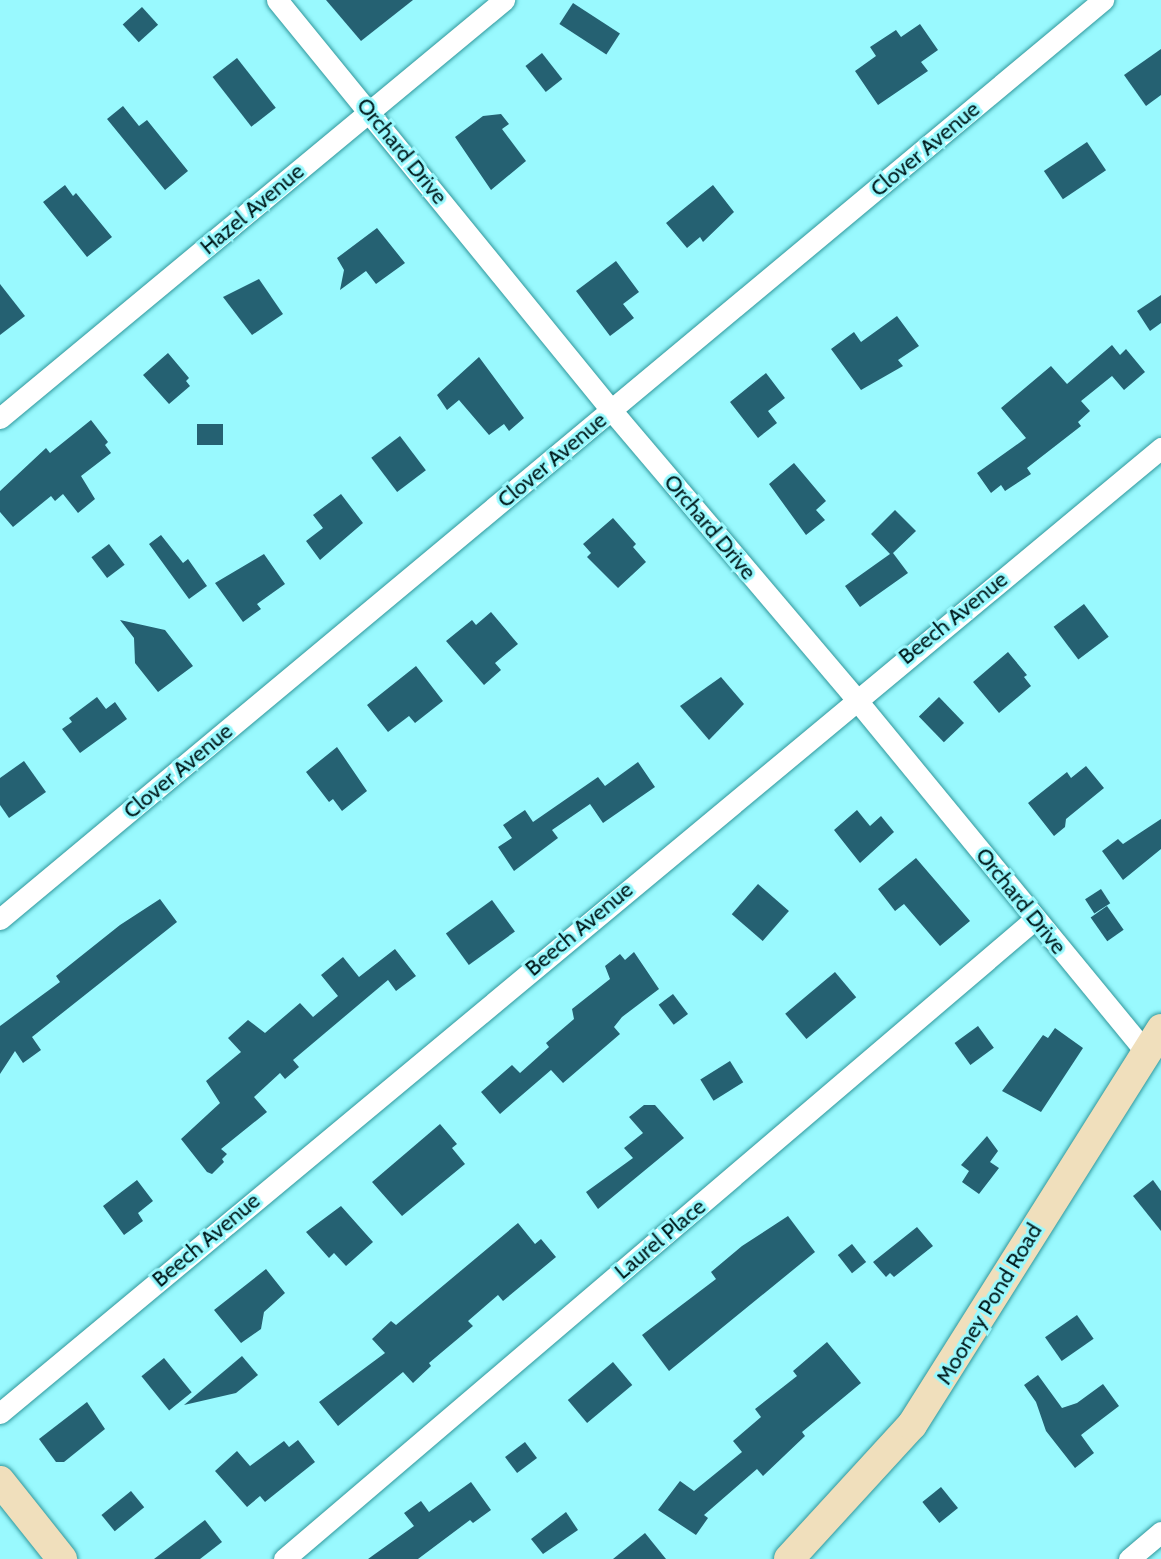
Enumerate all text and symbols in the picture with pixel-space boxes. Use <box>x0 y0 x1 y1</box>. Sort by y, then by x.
street label: Orchard Drive <box>351 93 453 209</box>
street label: Clover Avenue <box>865 96 985 202</box>
street label: Hazel Avenue <box>195 158 309 260</box>
street label: Clover Avenue <box>492 407 612 513</box>
street label: Orchard Drive <box>658 469 762 585</box>
street label: Beech Avenue <box>893 566 1013 670</box>
street label: Clover Avenue <box>118 718 238 824</box>
street label: Orchard Drive <box>970 843 1072 959</box>
street label: Beech Avenue <box>520 876 638 982</box>
street label: Beech Avenue <box>147 1187 265 1293</box>
street label: Laurel Place <box>609 1193 711 1285</box>
street label: Mooney Pond Road <box>931 1219 1047 1389</box>

